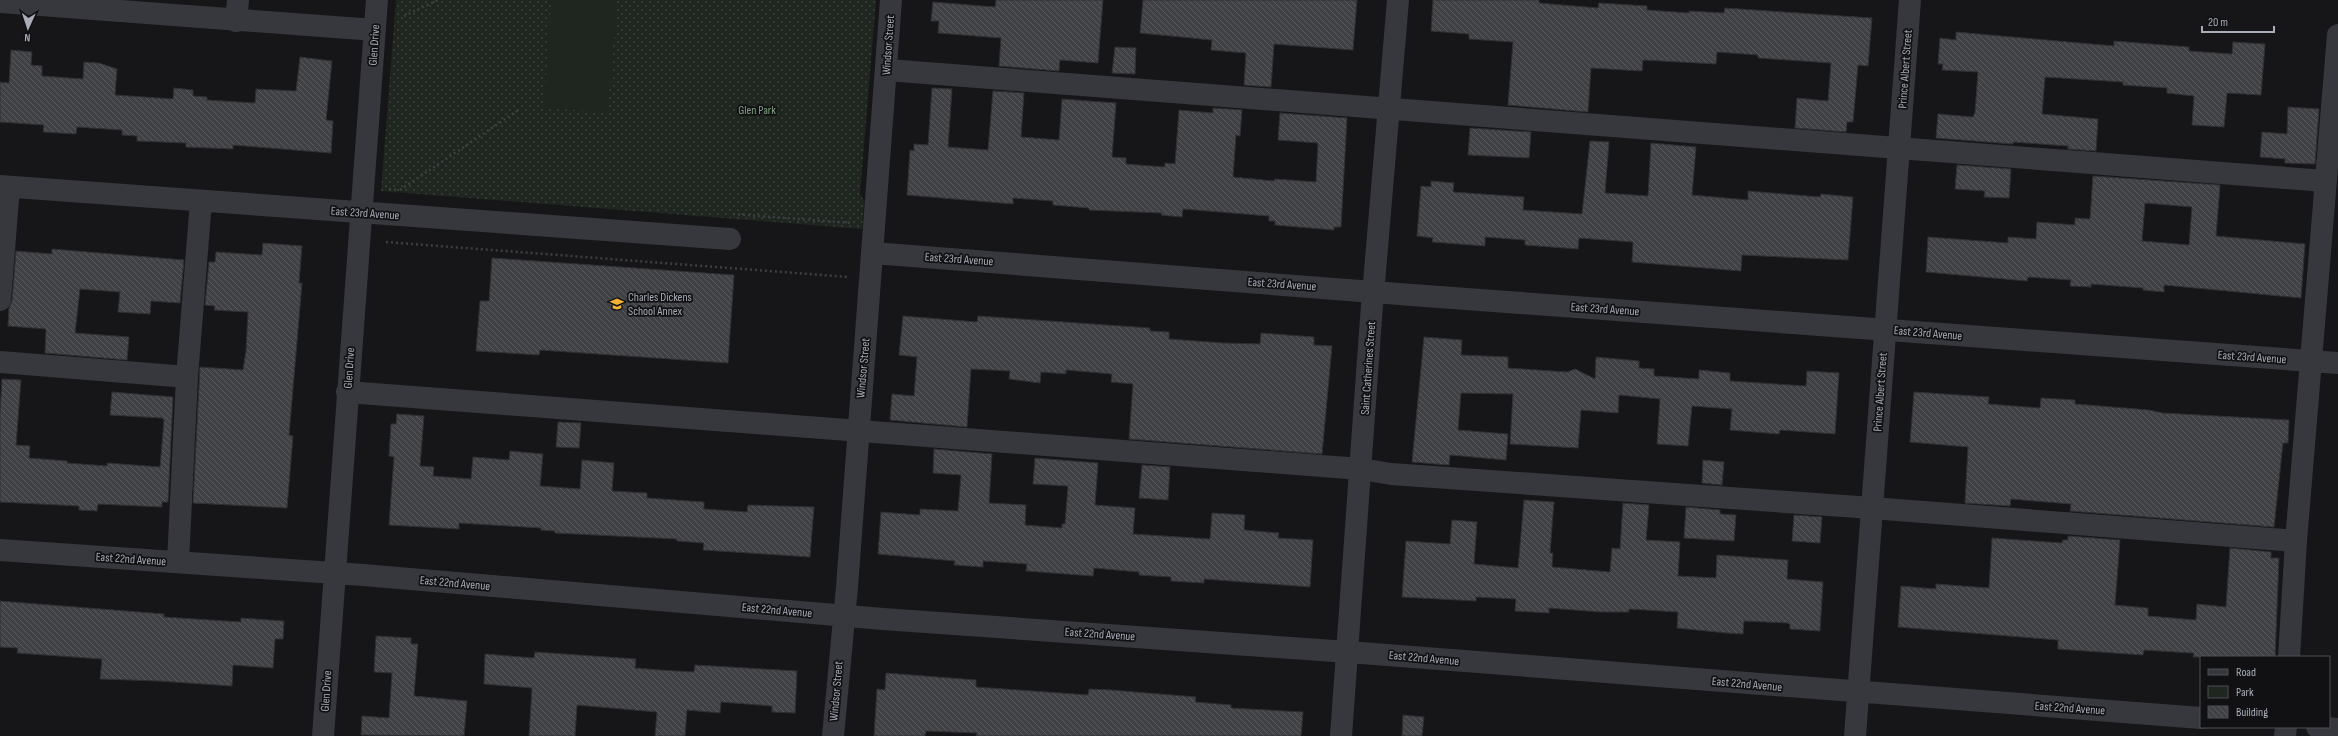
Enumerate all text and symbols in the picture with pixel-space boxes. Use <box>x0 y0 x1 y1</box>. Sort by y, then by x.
north arrow <box>8 8 48 48</box>
scale bar <box>2202 8 2274 34</box>
street label: Windsor Street <box>879 14 898 76</box>
text: 20 m <box>2208 15 2228 30</box>
street label: Glen Drive <box>366 24 383 66</box>
street label: Prince Albert Street <box>1895 29 1916 109</box>
text: N <box>24 31 31 44</box>
park label: Glen Park <box>738 103 776 118</box>
street label: East 23rd Avenue <box>330 204 400 223</box>
street label: East 23rd Avenue <box>924 250 994 269</box>
street label: East 23rd Avenue <box>1247 275 1317 294</box>
place label: Charles Dickens School Annex <box>628 290 692 319</box>
school or university icon: Charles Dickens School Annex <box>609 296 625 312</box>
street label: East 23rd Avenue <box>1570 300 1640 319</box>
street label: Saint Catherines Street <box>1358 320 1379 415</box>
street label: East 23rd Avenue <box>1893 323 1963 344</box>
street label: Windsor Street <box>853 337 874 399</box>
street label: Glen Drive <box>341 347 358 389</box>
street label: East 23rd Avenue <box>2217 348 2287 367</box>
street label: Prince Albert Street <box>1870 352 1891 432</box>
street label: East 22nd Avenue <box>95 550 167 569</box>
street label: East 22nd Avenue <box>419 573 491 594</box>
street label: East 22nd Avenue <box>741 600 813 621</box>
street label: East 22nd Avenue <box>1064 625 1136 644</box>
street label: East 22nd Avenue <box>1388 648 1460 669</box>
legend <box>2200 656 2330 728</box>
street label: Windsor Street <box>826 660 847 722</box>
text: Road <box>2236 665 2256 680</box>
street label: Glen Drive <box>318 670 335 712</box>
street label: East 22nd Avenue <box>1711 674 1783 695</box>
text: Park <box>2236 685 2254 700</box>
street label: East 22nd Avenue <box>2034 699 2106 718</box>
text: Building <box>2236 705 2268 720</box>

